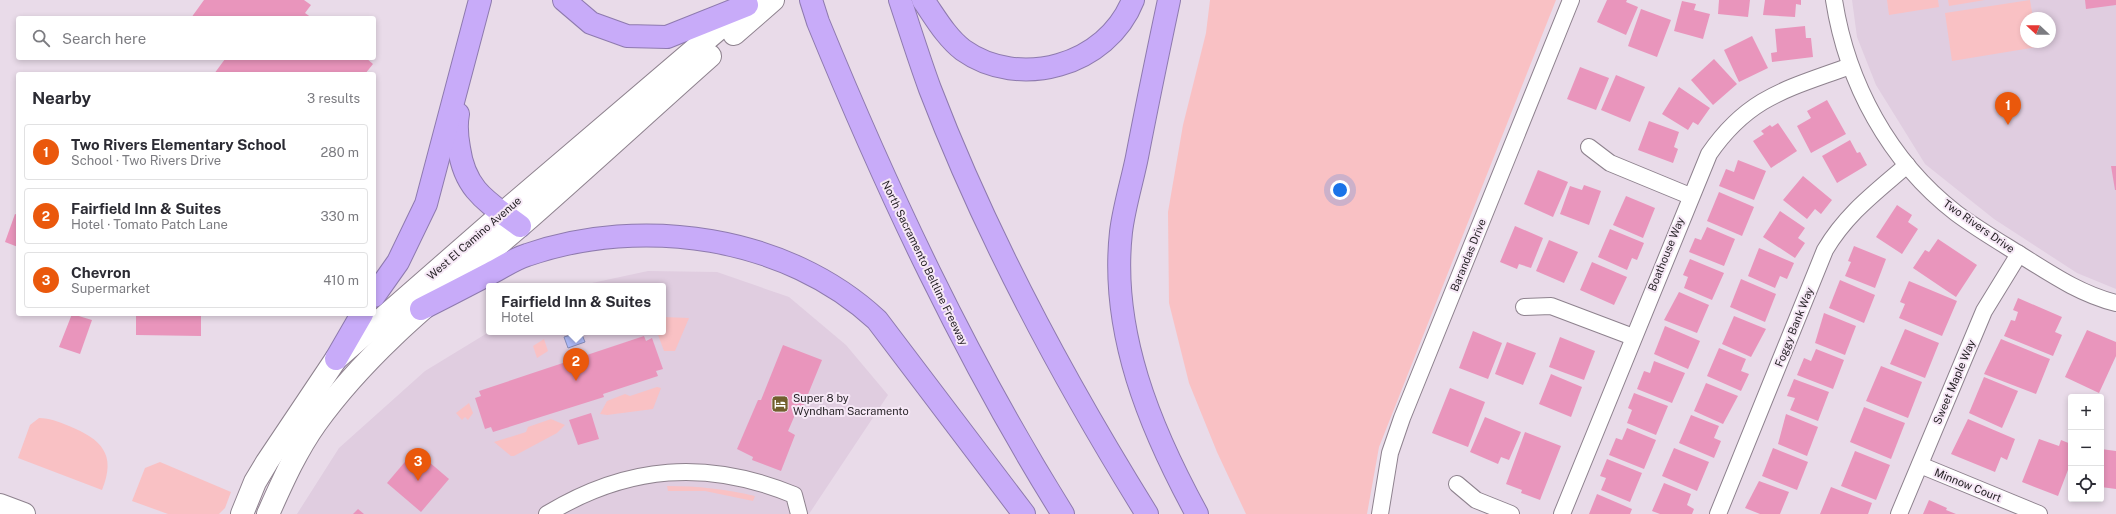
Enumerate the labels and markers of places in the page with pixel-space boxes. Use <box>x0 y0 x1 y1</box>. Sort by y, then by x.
pin: 1 <box>1995 92 2021 125</box>
pin: 2 <box>563 348 589 381</box>
place label: Super 8 by Wyndham Sacramento <box>793 392 909 417</box>
hotel icon: Super 8 by Wyndham Sacramento <box>770 394 790 414</box>
pin: 3 <box>405 448 431 481</box>

